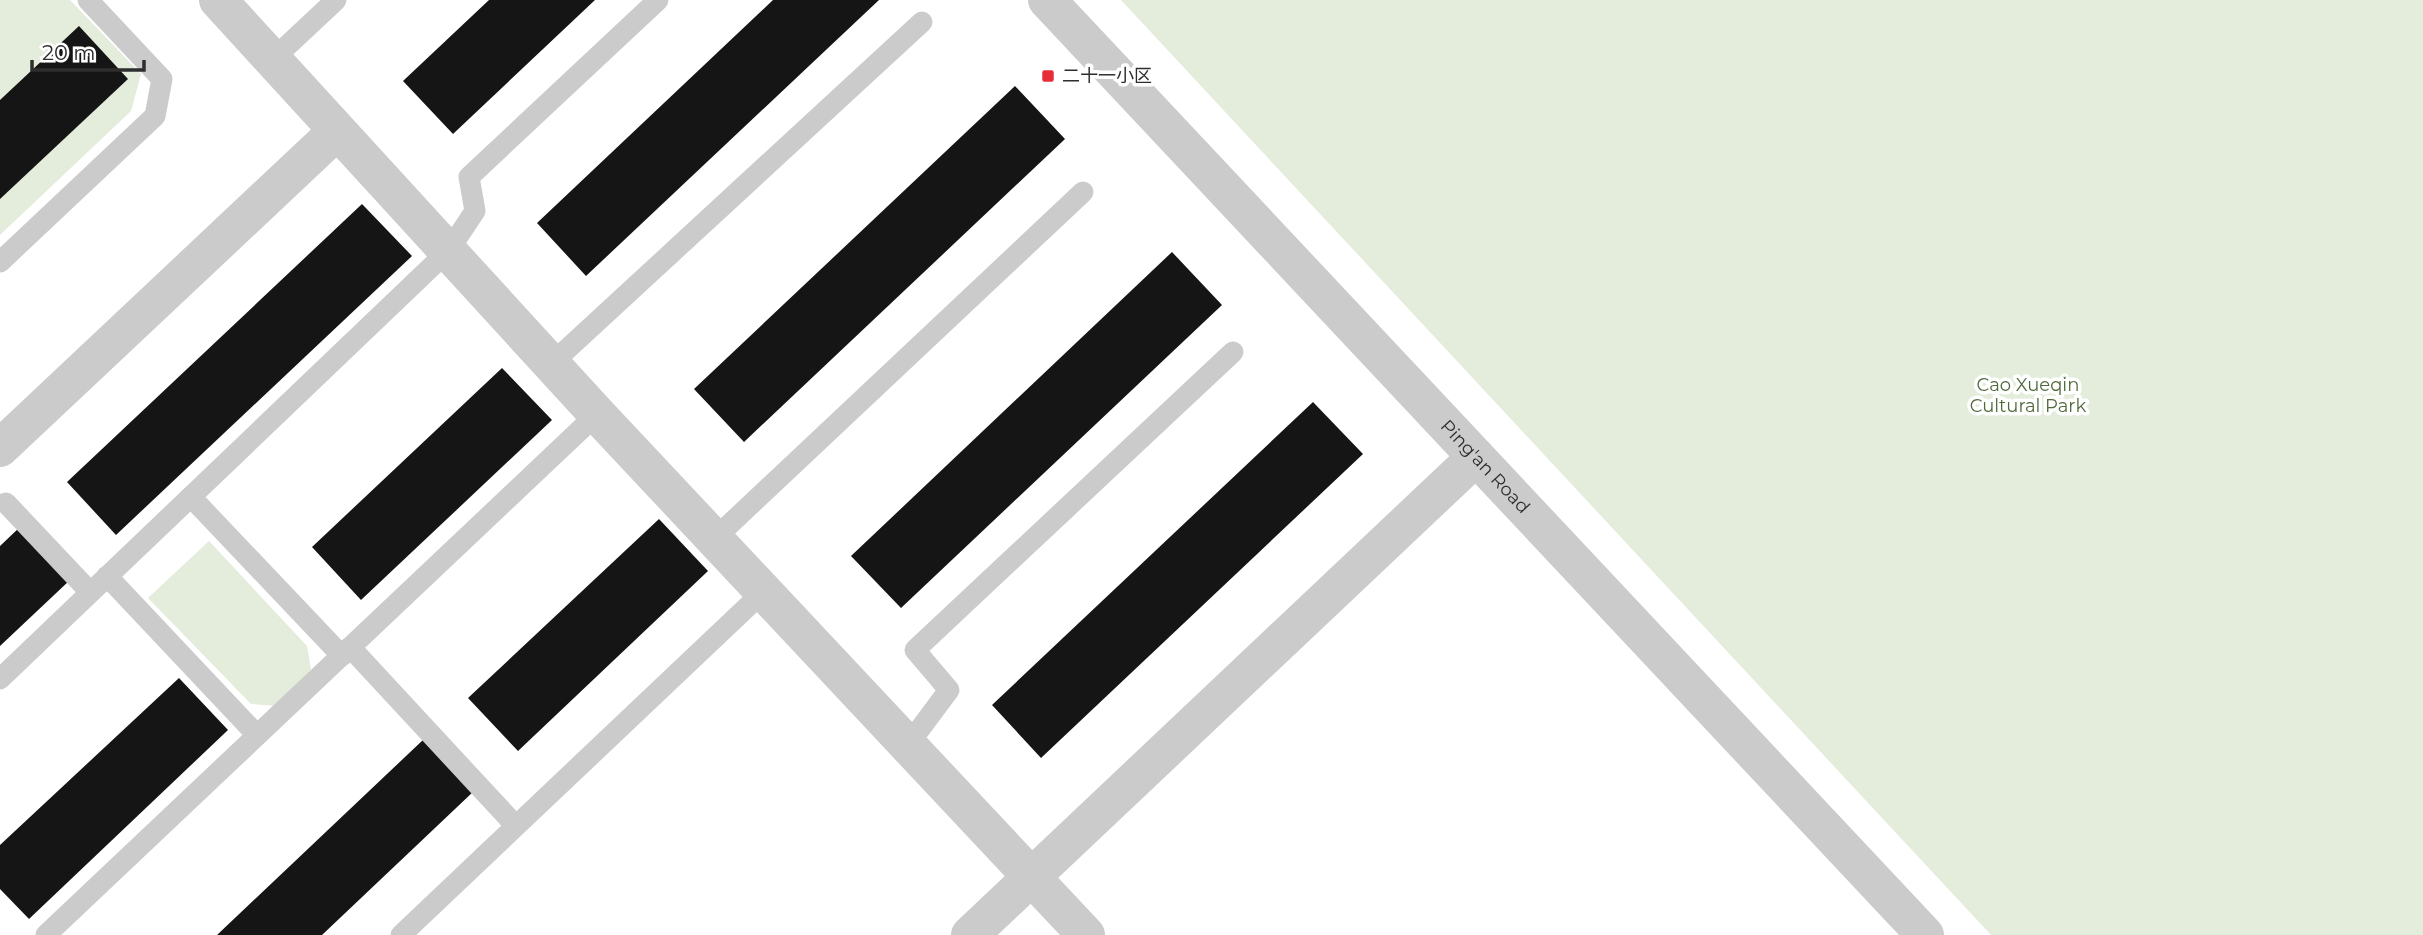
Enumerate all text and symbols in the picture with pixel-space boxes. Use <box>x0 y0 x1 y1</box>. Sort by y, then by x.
scale bar <box>32 28 144 72</box>
text: 20 m <box>42 40 96 65</box>
place label: 二十一小区 <box>1062 65 1152 87</box>
marker: 二十一小区 <box>1040 68 1056 84</box>
park label: Cao Xueqin Cultural Park <box>1970 374 2086 417</box>
street label: Ping'an Road <box>1436 415 1534 518</box>

